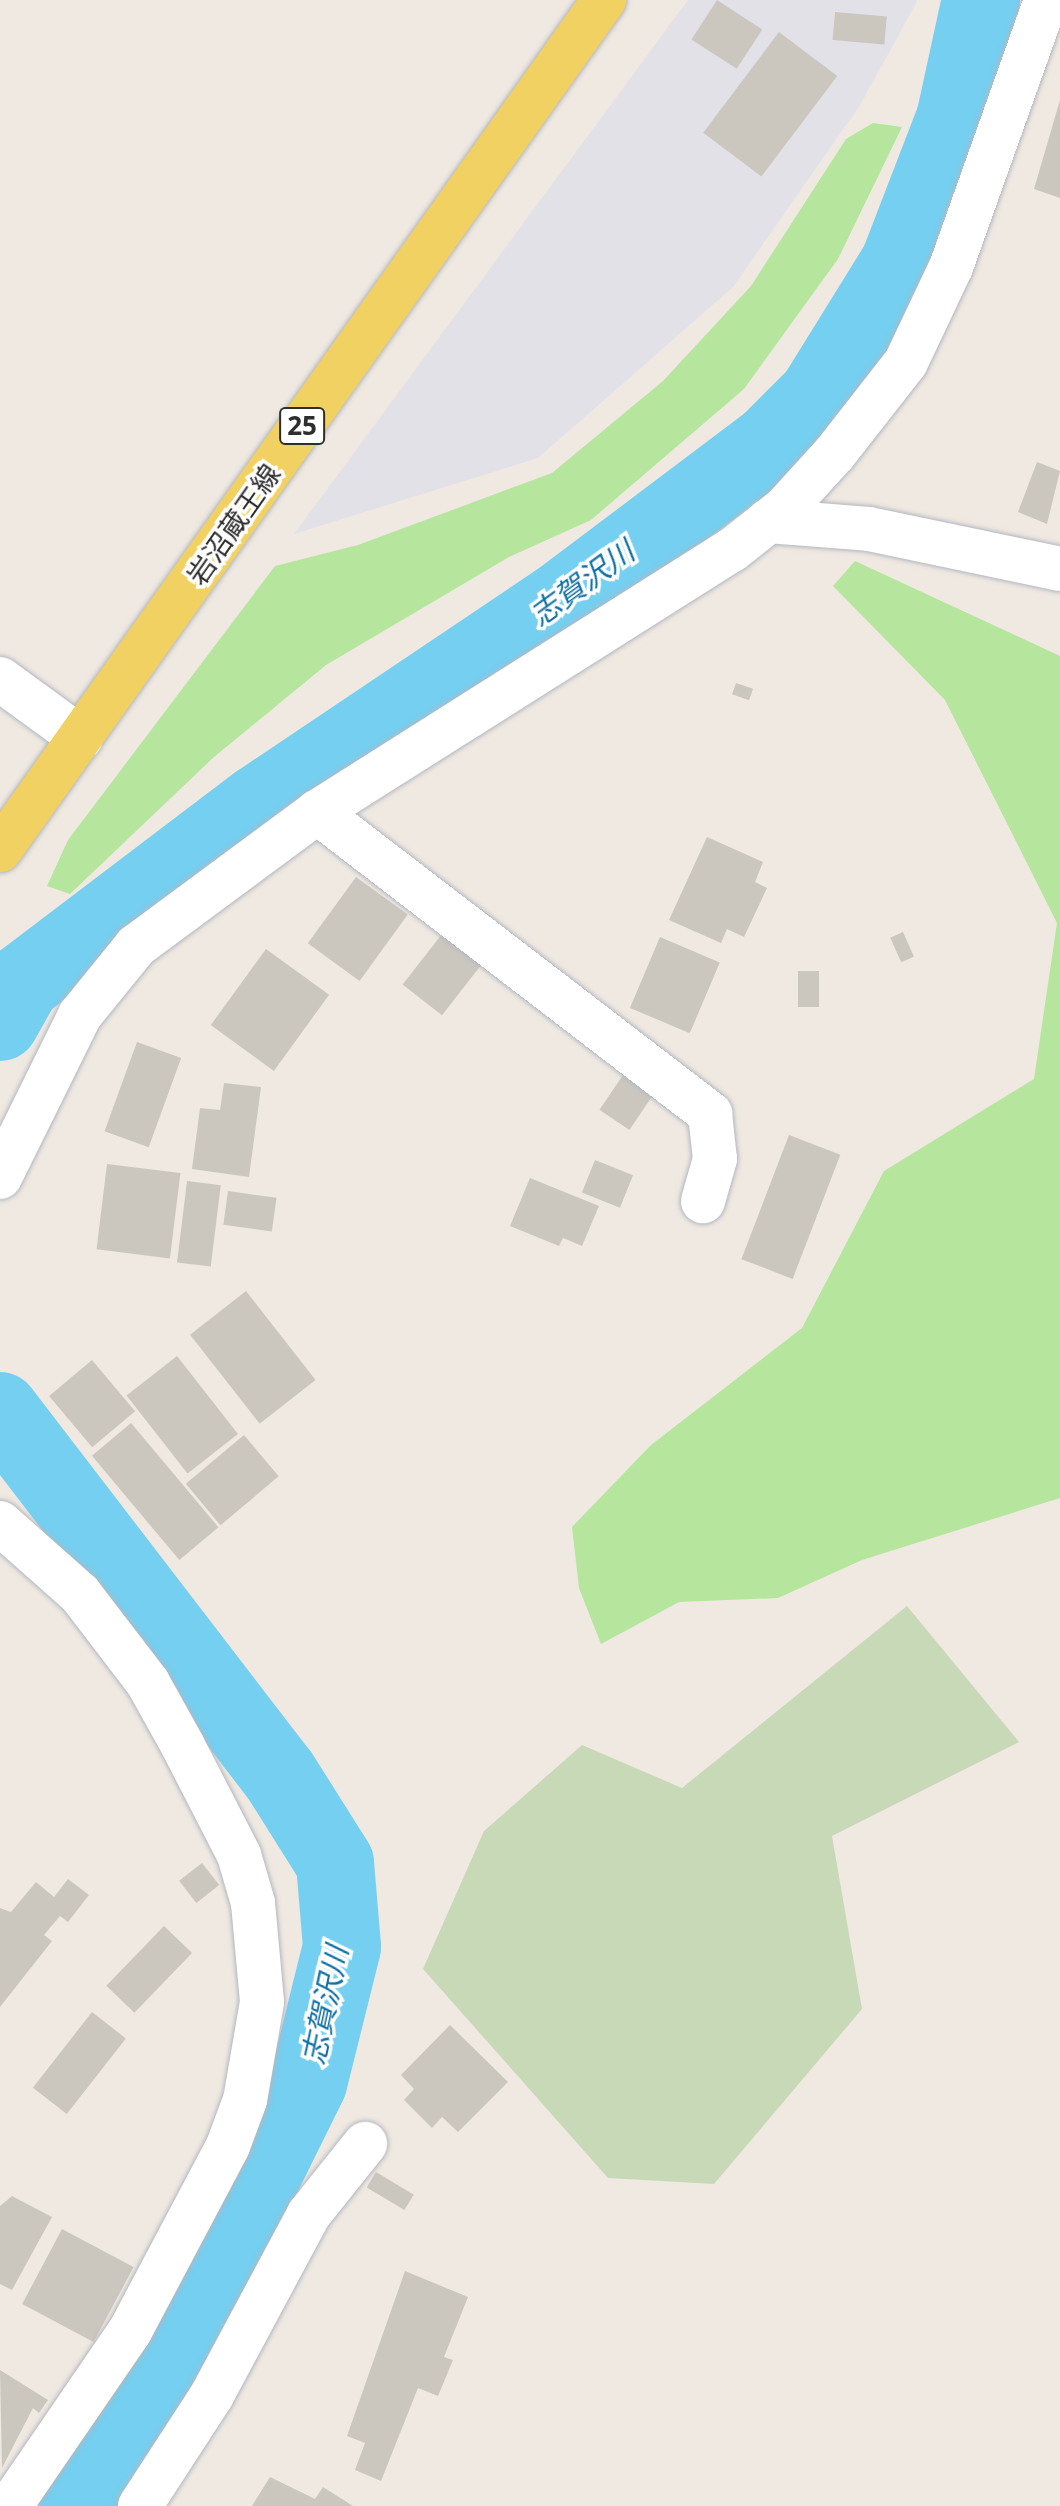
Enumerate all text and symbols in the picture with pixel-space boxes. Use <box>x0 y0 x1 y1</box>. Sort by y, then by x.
road number: 25 <box>278 404 326 448</box>
street label: 岩沼蔵王線 <box>179 457 287 591</box>
water label: 志賀沢川 <box>523 533 641 633</box>
water label: 志賀沢川 <box>295 1943 355 2067</box>

